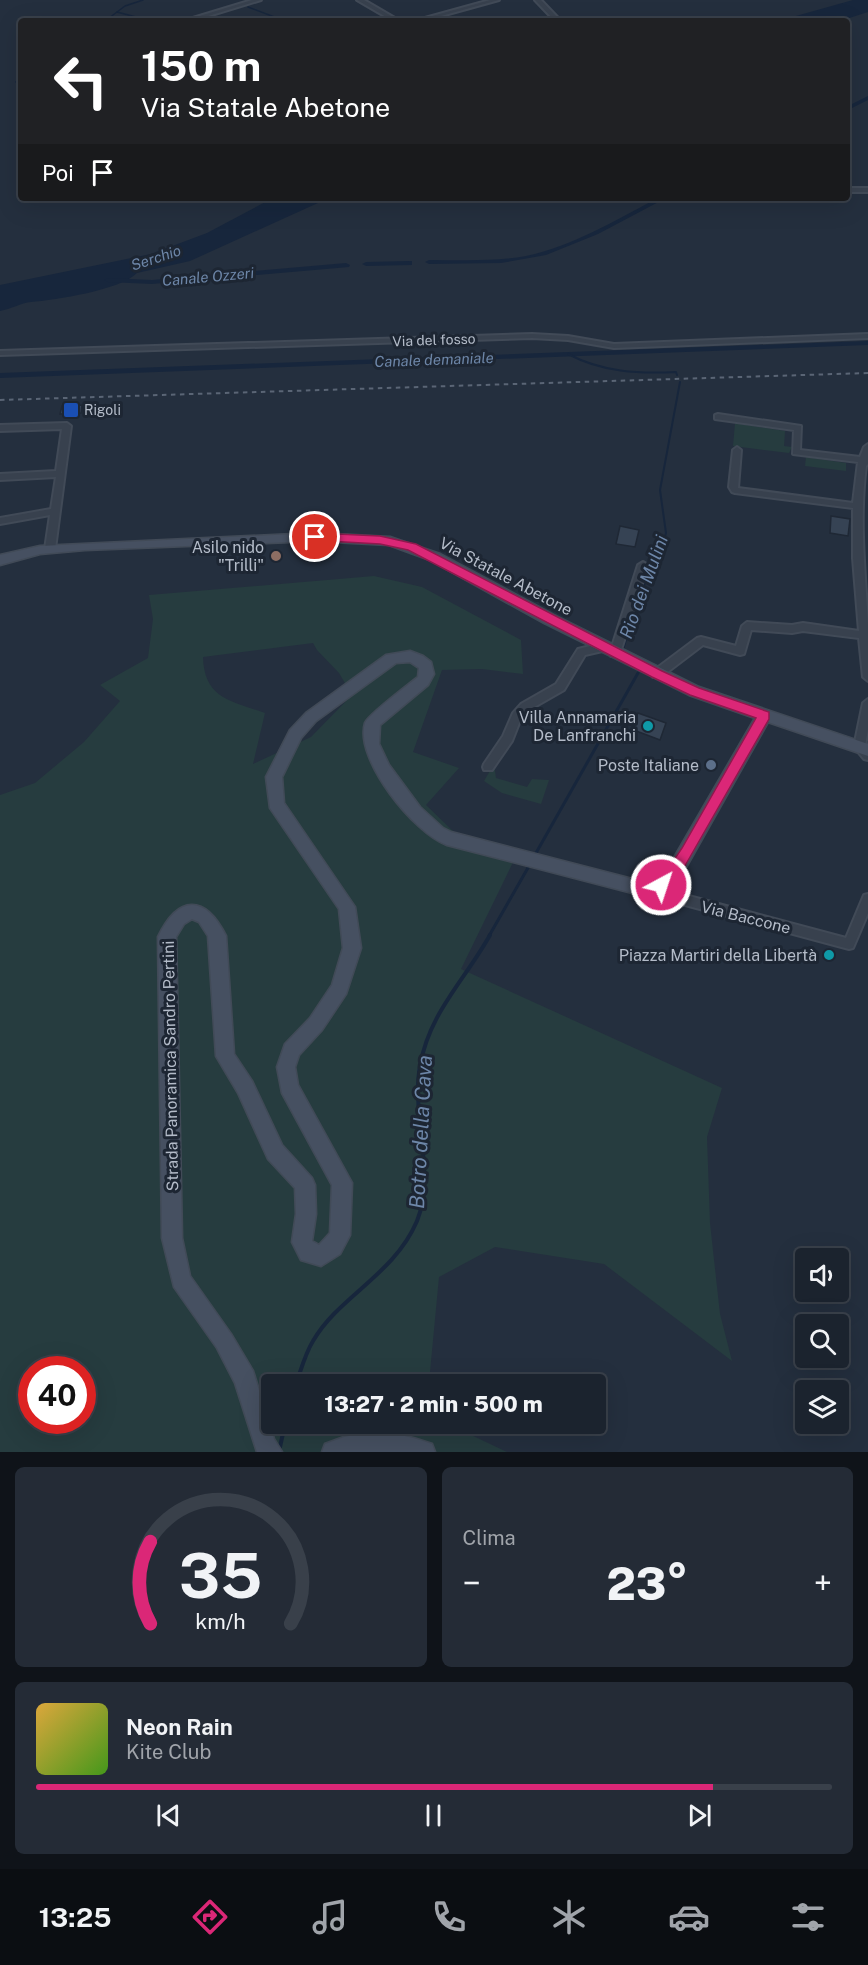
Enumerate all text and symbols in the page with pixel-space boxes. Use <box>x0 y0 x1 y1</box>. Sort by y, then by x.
text: 150 m <box>141 41 261 90</box>
icon: left <box>42 42 120 120</box>
text: Via Statale Abetone <box>141 91 390 123</box>
icon: arrive <box>86 156 119 189</box>
text: Poi <box>42 160 74 186</box>
water label: Serchio <box>129 241 183 274</box>
water label: Canale Ozzeri <box>161 264 255 289</box>
street label: Via del fosso <box>392 331 476 349</box>
water label: Canale demaniale <box>374 349 494 370</box>
marker: Rigoli <box>62 401 80 419</box>
place label: Rigoli <box>84 402 121 418</box>
pin <box>289 511 340 562</box>
icon: arrive <box>298 520 331 553</box>
water label: Rio dei Mulini <box>615 532 672 641</box>
street label: Via Statale Abetone <box>436 533 575 620</box>
place label: Asilo nido "Trilli" <box>192 538 264 575</box>
marker: Asilo nido "Trilli" <box>269 549 283 563</box>
place label: Villa Annamaria De Lanfranchi <box>519 708 636 745</box>
marker: Villa Annamaria De Lanfranchi <box>641 719 655 733</box>
place label: Poste Italiane <box>598 756 699 775</box>
marker: Poste Italiane <box>704 758 718 772</box>
position arrow <box>629 853 693 917</box>
street label: Via Baccone <box>699 897 793 938</box>
street label: Strada Panoramica Sandro Pertini <box>159 940 182 1192</box>
place label: Piazza Martiri della Libertà <box>619 946 817 965</box>
marker: Piazza Martiri della Libertà <box>822 948 836 962</box>
water label: Botro della Cava <box>404 1054 437 1209</box>
map controls <box>795 1248 849 1434</box>
button: sound <box>795 1248 849 1302</box>
button: search <box>795 1314 849 1368</box>
speed limit sign: 40 <box>18 1356 96 1434</box>
button: layers <box>795 1380 849 1434</box>
text: 13:27 · 2 min · 500 m <box>324 1391 543 1417</box>
text: Clima <box>463 1526 516 1550</box>
text: 35 <box>179 1539 263 1612</box>
text: 23° <box>606 1557 688 1610</box>
text: − <box>463 1564 481 1602</box>
text: + <box>814 1564 832 1602</box>
text: km/h <box>196 1609 246 1634</box>
text: Neon Rain <box>126 1714 233 1740</box>
text: Kite Club <box>126 1740 211 1764</box>
icon: previous <box>152 1799 185 1832</box>
icon: pause <box>417 1799 450 1832</box>
icon: next <box>683 1799 716 1832</box>
icon: directions <box>189 1896 231 1938</box>
icon: music <box>309 1896 351 1938</box>
icon: phone <box>428 1896 470 1938</box>
icon: climate <box>548 1896 590 1938</box>
icon: car <box>668 1896 710 1938</box>
icon: filters <box>787 1896 829 1938</box>
text: 13:25 <box>39 1901 112 1933</box>

